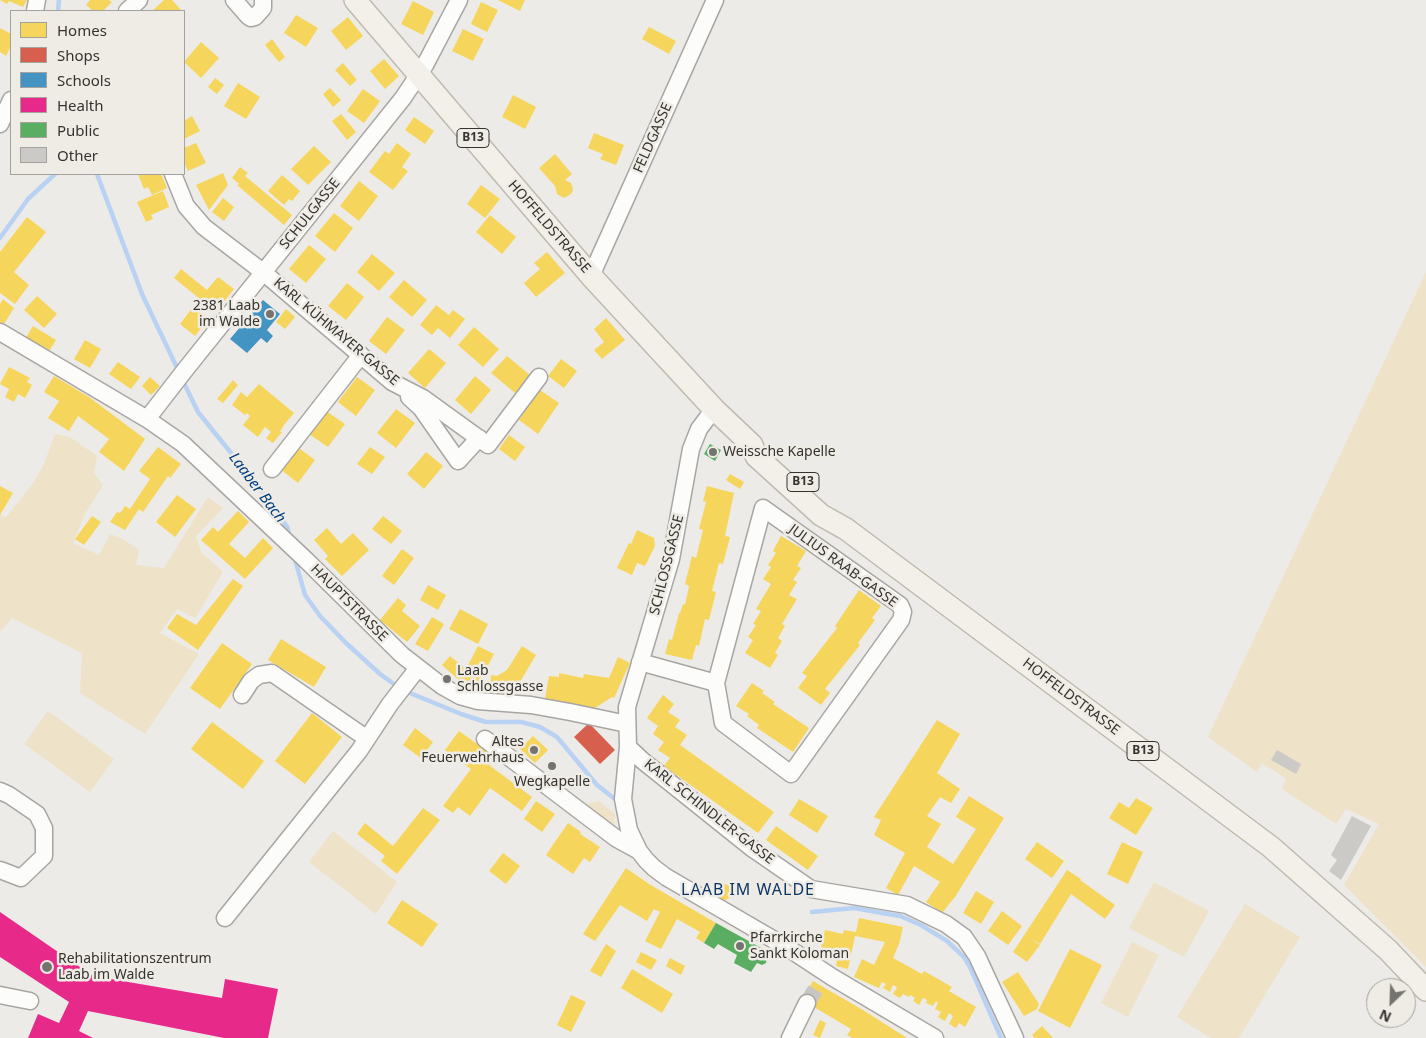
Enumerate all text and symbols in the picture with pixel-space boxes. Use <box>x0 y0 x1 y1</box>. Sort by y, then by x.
legend <box>10 10 185 175</box>
text: Homes <box>57 20 107 40</box>
text: Shops <box>57 45 100 65</box>
text: Schools <box>57 70 111 90</box>
text: Health <box>57 95 104 115</box>
street label: FELDGASSE <box>630 100 676 176</box>
text: Public <box>57 120 100 140</box>
road number: B13 <box>457 128 489 148</box>
text: Other <box>57 145 98 165</box>
street label: SCHULGASSE <box>276 175 344 253</box>
street label: HOFFELDSTRASSE <box>504 177 594 277</box>
street label: KARL KÜHMAYER-GASSE <box>270 275 402 389</box>
place label: 2381 Laab im Walde <box>193 298 260 331</box>
marker: 2381 Laab im Walde <box>264 308 276 320</box>
place label: Weissche Kapelle <box>723 444 836 460</box>
marker: Weissche Kapelle <box>707 446 719 458</box>
water label: Laaber Bach <box>225 449 289 527</box>
road number: B13 <box>787 472 819 492</box>
street label: SCHLOSSGASSE <box>646 513 688 617</box>
street label: JULIUS RAAB-GASSE <box>785 521 901 611</box>
street label: HAUPTSTRASSE <box>307 561 391 645</box>
street label: HOFFELDSTRASSE <box>1019 655 1123 739</box>
place label: Laab Schlossgasse <box>457 663 543 696</box>
marker: Laab Schlossgasse <box>441 673 453 685</box>
place label: Altes Feuerwehrhaus <box>421 734 524 766</box>
road number: B13 <box>1127 741 1159 760</box>
marker: Altes Feuerwehrhaus <box>528 744 540 756</box>
street label: KARL SCHINDLER-GASSE <box>641 756 777 868</box>
marker: Wegkapelle <box>546 760 558 772</box>
place label: Wegkapelle <box>514 774 590 790</box>
district label: LAAB IM WALDE <box>679 880 817 900</box>
place label: Pfarrkirche Sankt Koloman <box>750 930 849 962</box>
marker: Pfarrkirche Sankt Koloman <box>734 940 746 952</box>
place label: Rehabilitationszentrum Laab im Walde <box>58 951 212 984</box>
marker: Rehabilitationszentrum Laab im Walde <box>40 960 54 974</box>
north arrow <box>1366 978 1416 1028</box>
text: N <box>1376 1005 1394 1027</box>

